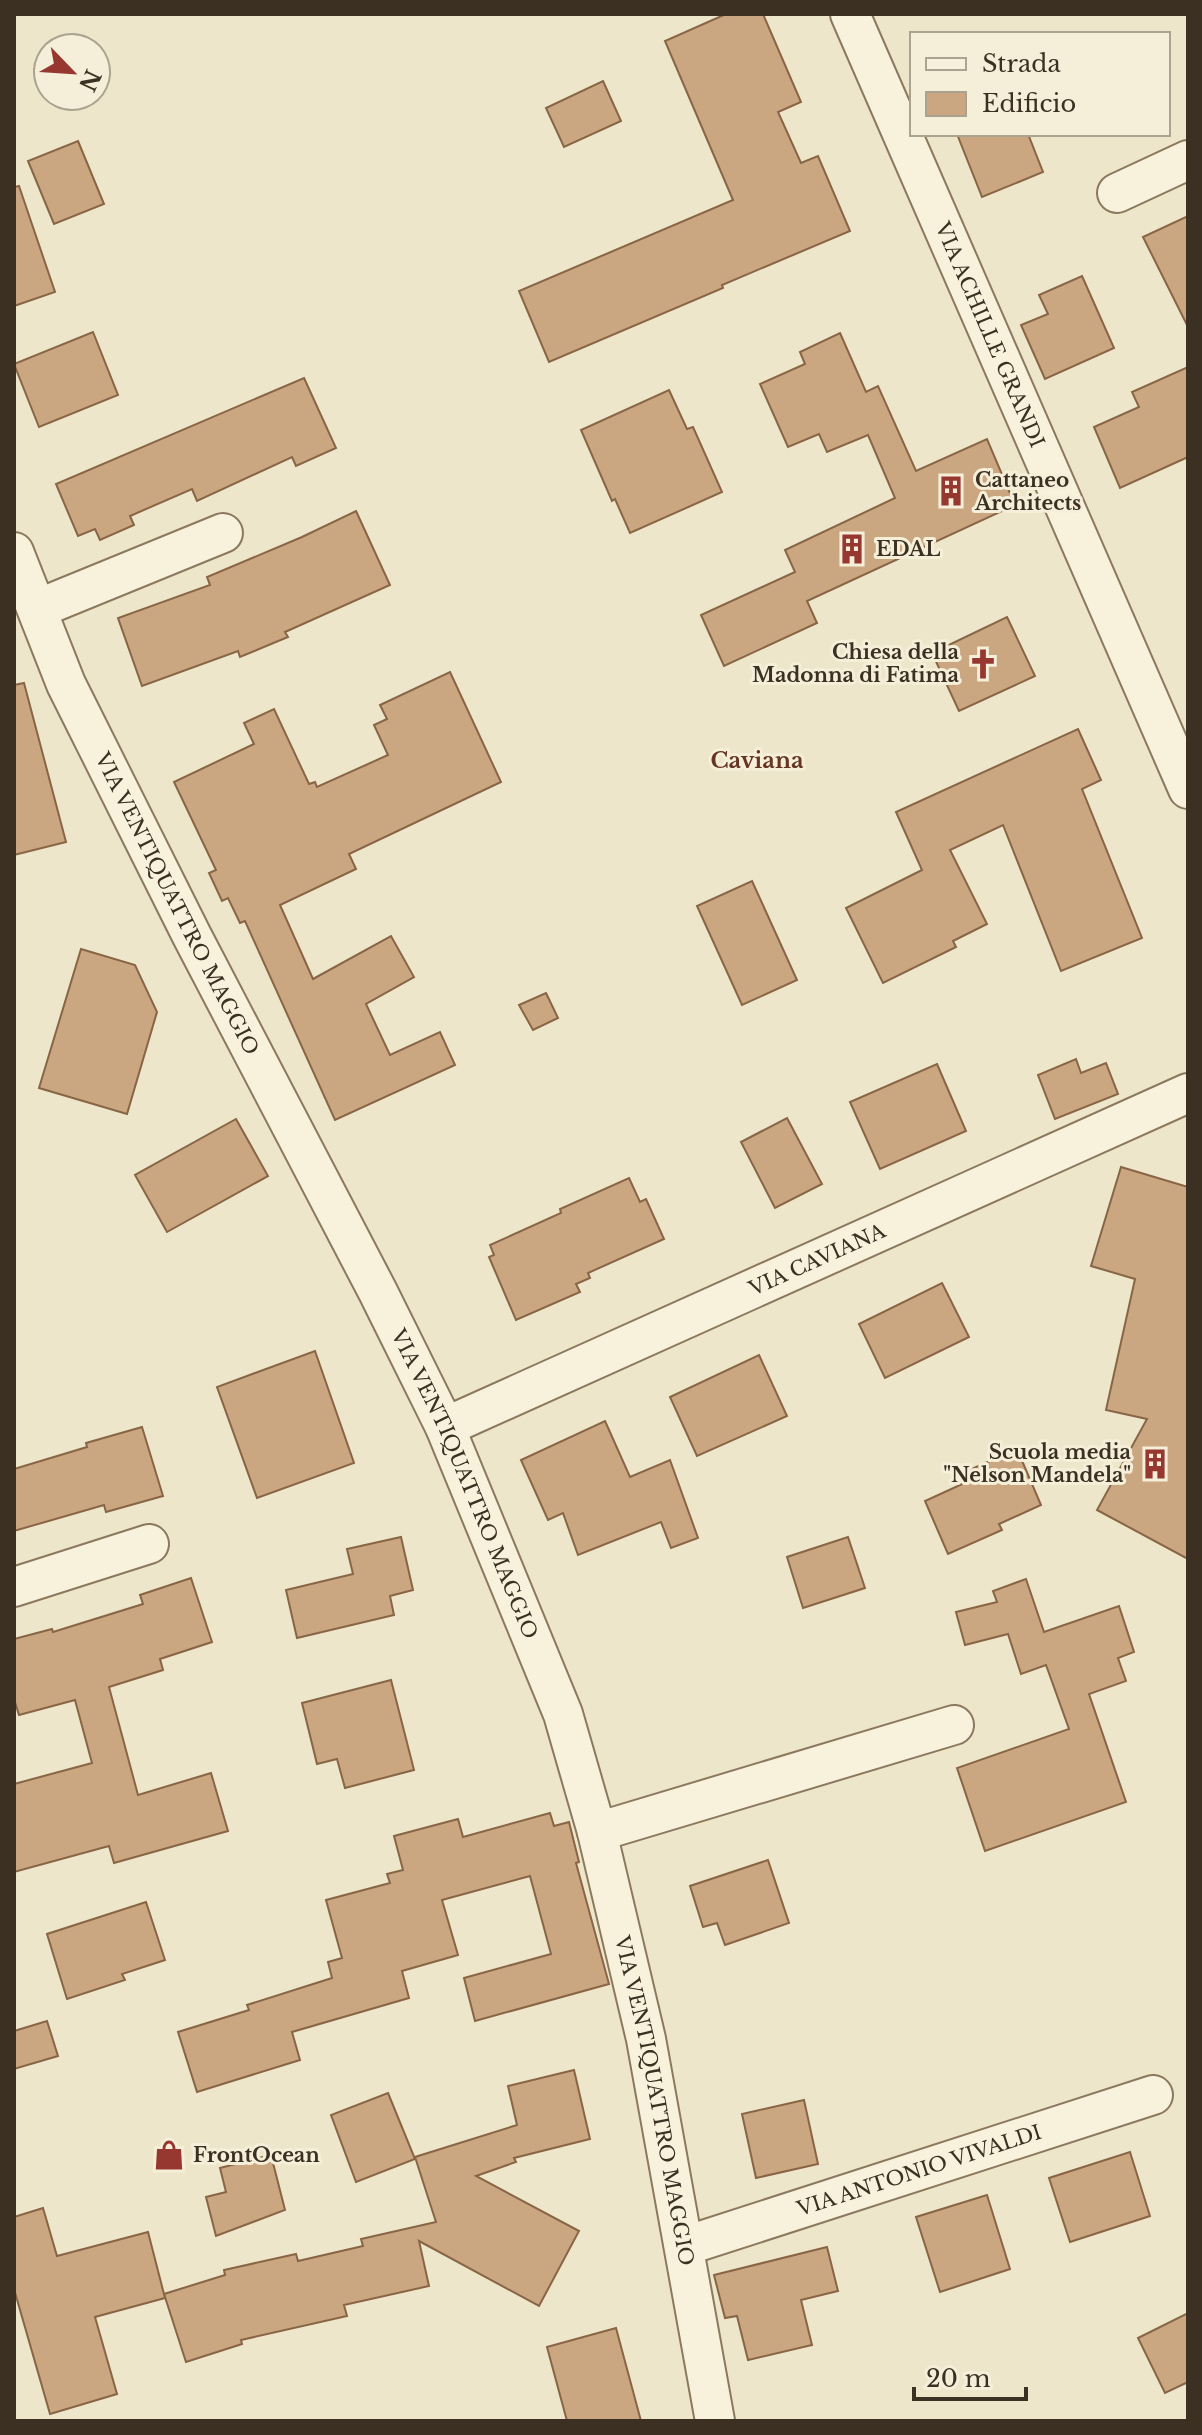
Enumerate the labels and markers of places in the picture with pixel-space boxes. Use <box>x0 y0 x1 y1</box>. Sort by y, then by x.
place label: Cattaneo Architects <box>974 468 1081 515</box>
building icon: Cattaneo Architects <box>934 474 968 508</box>
building icon: EDAL <box>835 532 869 566</box>
place label: EDAL <box>876 537 940 561</box>
place label: Chiesa della Madonna di Fatima <box>752 640 960 687</box>
church icon: Chiesa della Madonna di Fatima <box>966 647 1000 681</box>
place label: Scuola media "Nelson Mandela" <box>943 1440 1132 1487</box>
building icon: Scuola media "Nelson Mandela" <box>1138 1447 1172 1481</box>
shop icon: FrontOcean <box>152 2138 186 2172</box>
place label: FrontOcean <box>193 2143 320 2167</box>

